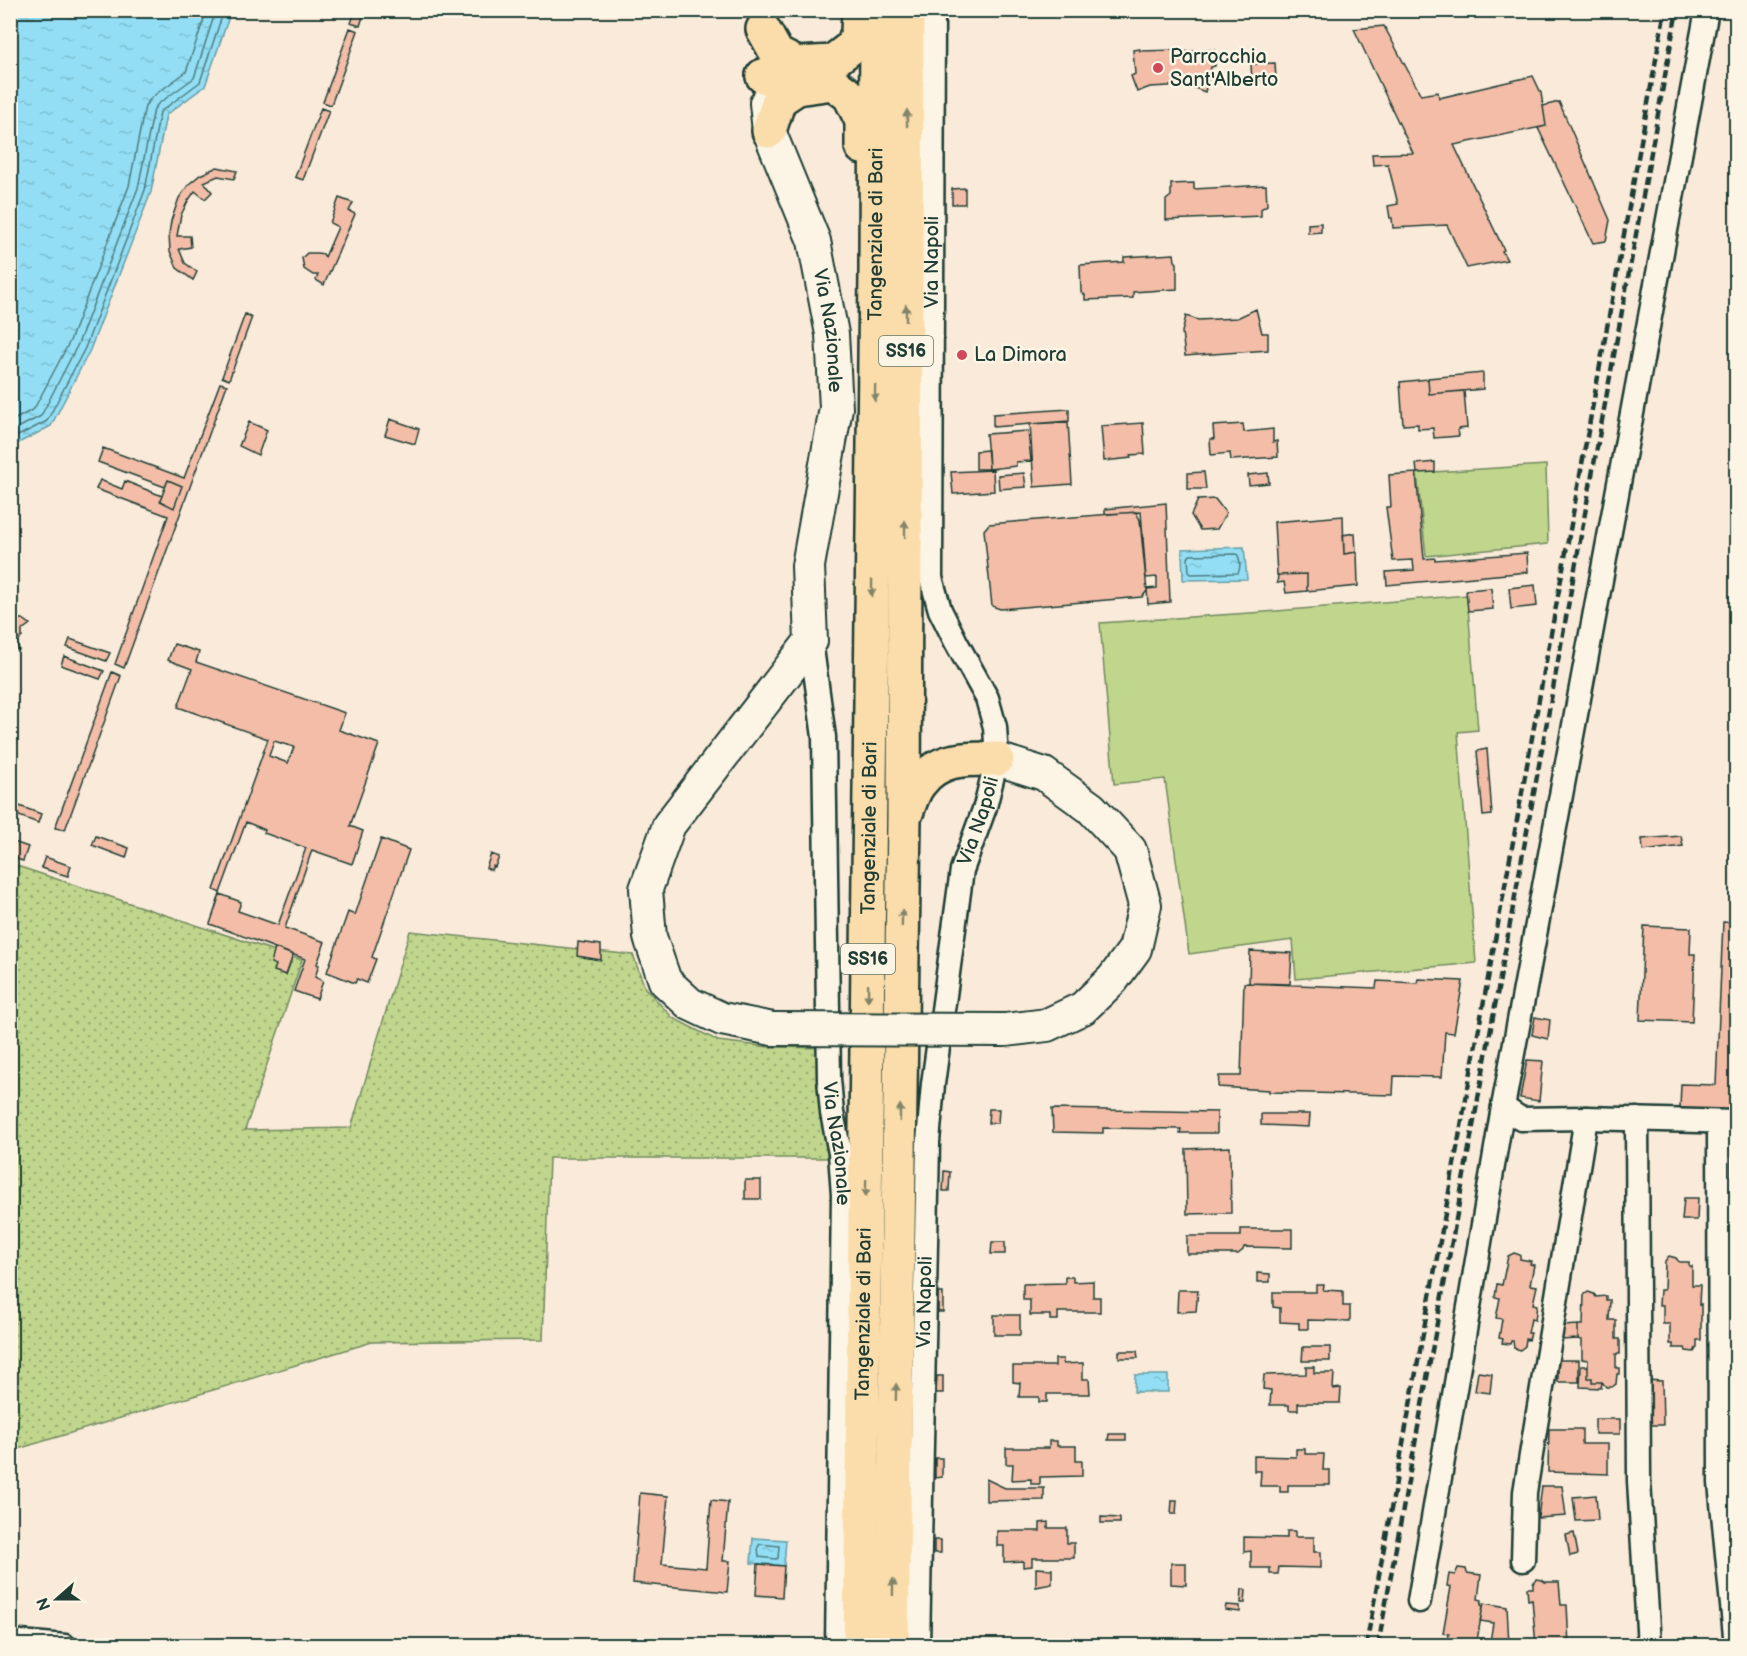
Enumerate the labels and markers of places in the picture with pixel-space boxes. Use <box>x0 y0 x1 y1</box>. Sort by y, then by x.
place label: Parrocchia Sant'Alberto <box>1170 45 1278 92</box>
marker: Parrocchia Sant'Alberto <box>1151 61 1165 75</box>
place label: La Dimora <box>974 343 1067 367</box>
marker: La Dimora <box>955 348 969 362</box>

